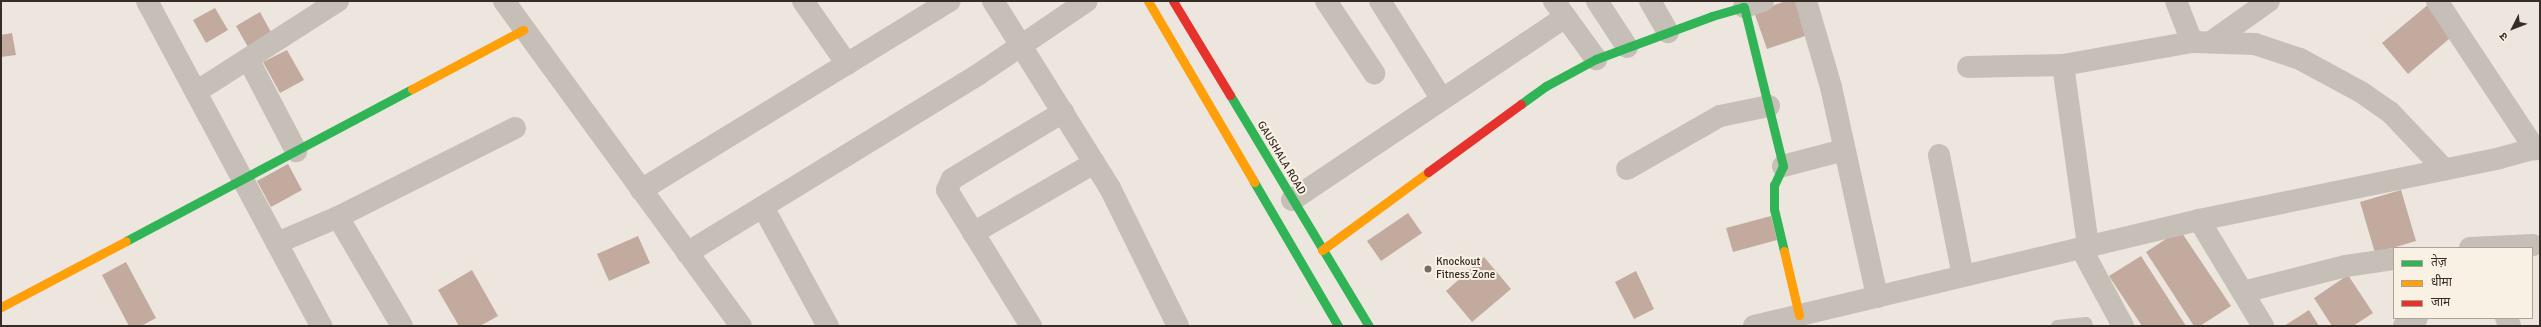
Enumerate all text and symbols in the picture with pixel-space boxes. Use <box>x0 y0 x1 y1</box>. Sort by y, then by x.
north arrow <box>2493 8 2533 48</box>
text: उ <box>2497 30 2511 43</box>
street label: GAUSHALA ROAD <box>1254 119 1308 197</box>
legend <box>2393 247 2533 319</box>
text: तेज़ <box>2431 255 2447 270</box>
place label: Knockout Fitness Zone <box>1436 256 1495 282</box>
marker: Knockout Fitness Zone <box>1423 264 1433 274</box>
text: धीमा <box>2431 275 2452 290</box>
text: जाम <box>2431 295 2450 310</box>

